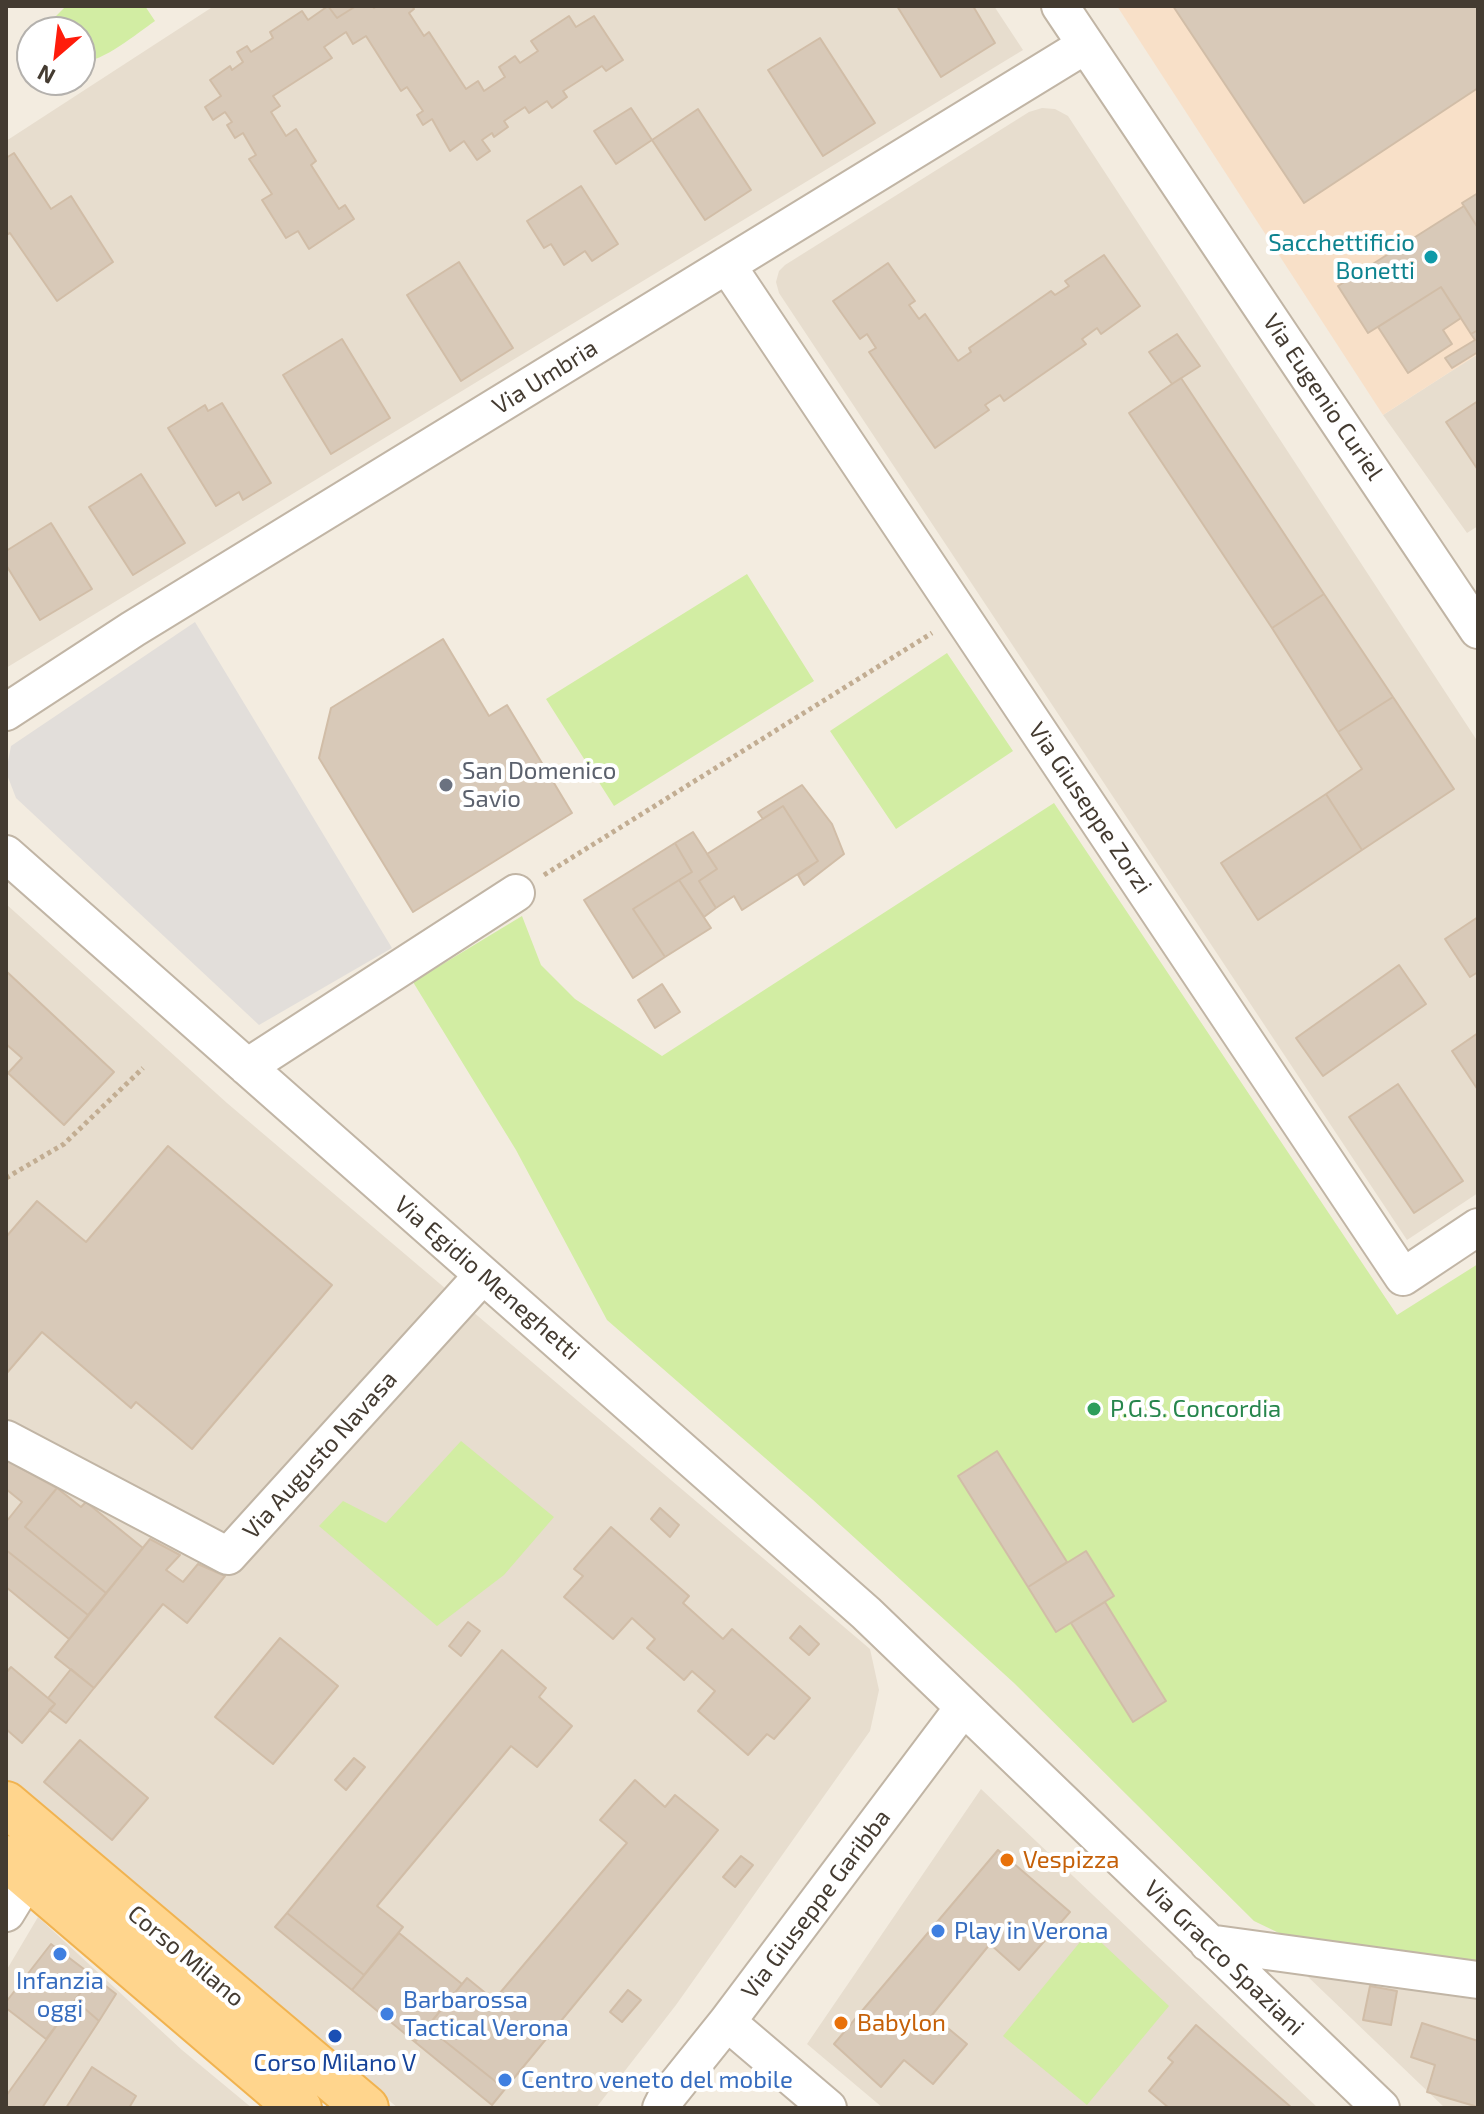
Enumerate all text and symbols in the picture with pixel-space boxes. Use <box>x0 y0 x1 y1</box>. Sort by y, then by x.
north arrow <box>16 16 96 96</box>
text: N <box>33 60 59 91</box>
place label: Sacchettificio Bonetti <box>1268 229 1415 285</box>
marker: Sacchettificio Bonetti <box>1422 248 1440 266</box>
street label: Via Eugenio Curiel <box>1257 308 1389 486</box>
street label: Via Umbria <box>487 333 603 421</box>
street label: Via Giuseppe Zorzi <box>1022 717 1158 899</box>
place label: San Domenico Savio <box>462 757 616 813</box>
marker: San Domenico Savio <box>437 776 455 794</box>
street label: Via Egidio Meneghetti <box>389 1190 585 1366</box>
street label: Via Augusto Navasa <box>237 1365 403 1545</box>
place label: P.G.S. Concordia <box>1110 1395 1281 1423</box>
marker: P.G.S. Concordia <box>1085 1400 1103 1418</box>
street label: Via Giuseppe Garibba <box>735 1804 897 2004</box>
place label: Vespizza <box>1023 1846 1119 1874</box>
marker: Vespizza <box>998 1851 1016 1869</box>
street label: Via Gracco Spaziani <box>1138 1874 1310 2042</box>
street label: Corso Milano <box>122 1899 250 2013</box>
place label: Play in Verona <box>954 1917 1108 1945</box>
marker: Play in Verona <box>929 1922 947 1940</box>
marker: Infanzia oggi <box>51 1945 69 1963</box>
place label: Infanzia oggi <box>16 1967 104 2023</box>
place label: Barbarossa Tactical Verona <box>403 1986 569 2042</box>
marker: Barbarossa Tactical Verona <box>378 2005 396 2023</box>
place label: Babylon <box>857 2009 946 2037</box>
marker: Babylon <box>832 2014 850 2032</box>
marker: Corso Milano V <box>326 2027 344 2045</box>
place label: Corso Milano V <box>254 2049 416 2077</box>
place label: Centro veneto del mobile <box>521 2066 793 2094</box>
marker: Centro veneto del mobile <box>496 2071 514 2089</box>

